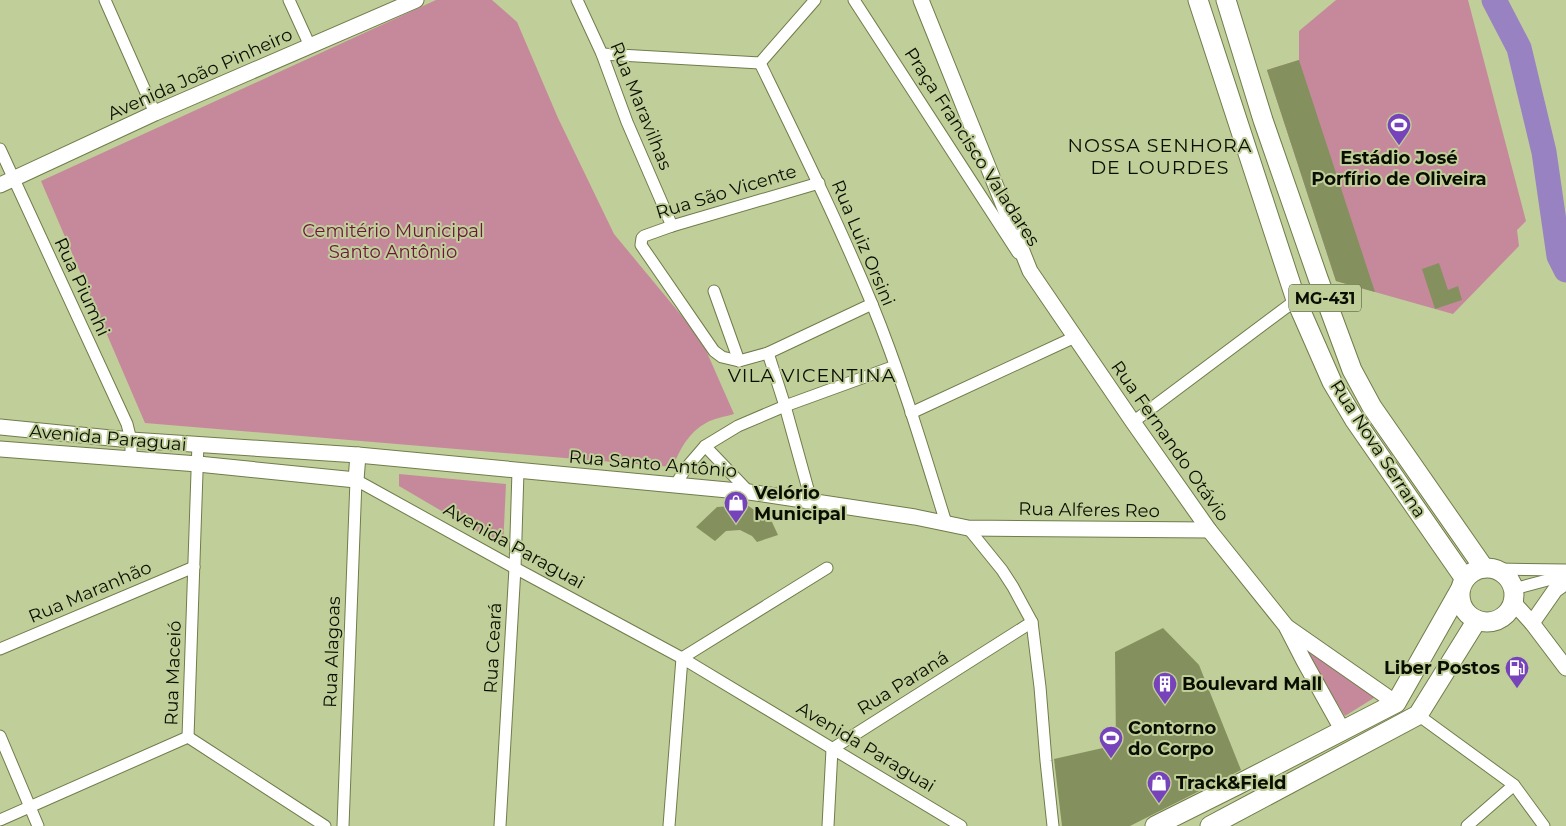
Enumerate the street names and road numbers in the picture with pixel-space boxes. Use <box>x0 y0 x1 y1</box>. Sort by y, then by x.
street label: Avenida João Pinheiro <box>104 23 296 125</box>
street label: Rua Maravilhas <box>605 39 677 173</box>
street label: Praça Francisco Valadares <box>900 44 1045 251</box>
street label: Rua São Vicente <box>653 160 799 224</box>
street label: Rua Luiz Orsini <box>827 177 899 309</box>
street label: Rua Piumhi <box>50 234 114 340</box>
road number: MG-431 <box>1289 284 1361 312</box>
street label: Rua Fernando Otávio <box>1106 356 1234 526</box>
street label: Rua Nova Serrana <box>1325 376 1431 522</box>
street label: Avenida Paraguai <box>29 420 187 456</box>
street label: Rua Santo Antônio <box>568 446 738 482</box>
street label: Avenida Paraguai <box>440 498 588 594</box>
street label: Rua Alferes Reo <box>1018 498 1160 522</box>
street label: Rua Maranhão <box>25 556 155 628</box>
street label: Rua Alagoas <box>319 596 345 708</box>
street label: Rua Ceará <box>480 602 506 694</box>
street label: Rua Maceió <box>160 620 186 726</box>
street label: Rua Paraná <box>853 646 953 720</box>
street label: Avenida Paraguai <box>793 697 939 797</box>

